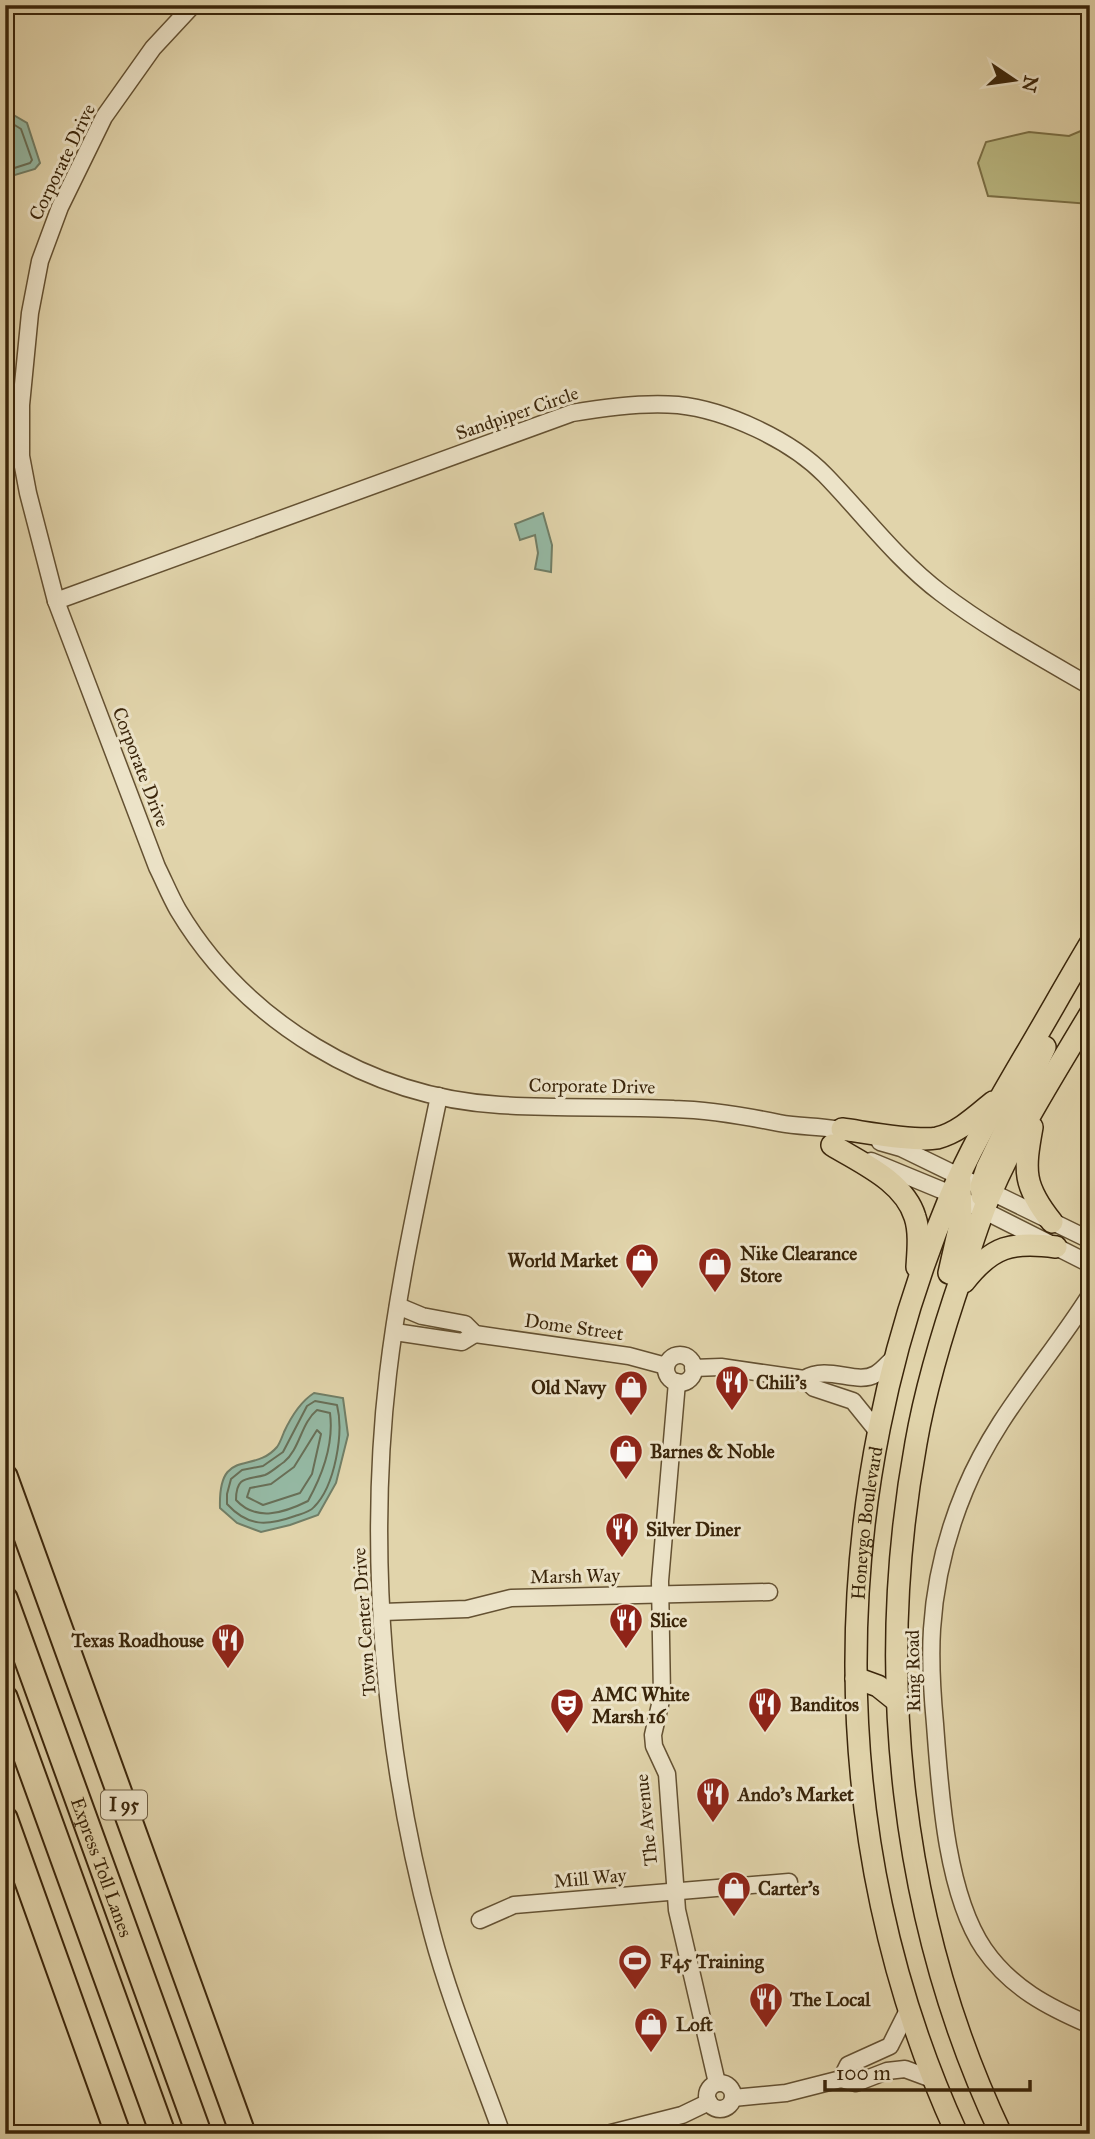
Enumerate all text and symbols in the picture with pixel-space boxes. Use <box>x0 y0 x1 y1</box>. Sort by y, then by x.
north arrow <box>979 46 1050 116</box>
text: N <box>1017 73 1043 94</box>
street label: Corporate Drive <box>24 100 100 224</box>
street label: Sandpiper Circle <box>453 381 582 445</box>
street label: Corporate Drive <box>108 704 174 830</box>
street label: Corporate Drive <box>528 1073 656 1099</box>
shop icon: World Market <box>623 1241 661 1290</box>
place label: Nike Clearance Store <box>740 1242 857 1287</box>
shop icon: Nike Clearance Store <box>696 1245 734 1294</box>
place label: World Market <box>507 1249 618 1272</box>
street label: Dome Street <box>523 1309 625 1345</box>
restaurant icon: Chili's <box>713 1363 751 1412</box>
shop icon: Old Navy <box>612 1368 650 1417</box>
place label: Chili's <box>756 1371 807 1394</box>
place label: Old Navy <box>531 1376 607 1400</box>
shop icon: Barnes & Noble <box>607 1432 645 1481</box>
place label: Barnes & Noble <box>650 1440 775 1463</box>
street label: Honeygo Boulevard <box>846 1444 887 1600</box>
restaurant icon: Silver Diner <box>603 1510 641 1559</box>
place label: Silver Diner <box>646 1518 741 1541</box>
street label: Town Center Drive <box>347 1547 381 1697</box>
street label: Marsh Way <box>530 1564 621 1588</box>
restaurant icon: Slice <box>607 1601 645 1650</box>
place label: Slice <box>650 1609 687 1632</box>
restaurant icon: Texas Roadhouse <box>209 1621 247 1670</box>
place label: Texas Roadhouse <box>71 1629 204 1652</box>
street label: Ring Road <box>901 1629 926 1712</box>
place label: AMC White Marsh 16 <box>590 1683 690 1728</box>
restaurant icon: Banditos <box>746 1685 784 1734</box>
theatre icon: AMC White Marsh 16 <box>548 1686 586 1735</box>
place label: Banditos <box>790 1693 859 1716</box>
street label: The Avenue <box>630 1773 662 1867</box>
restaurant icon: Ando’s Market <box>694 1775 732 1824</box>
place label: Ando’s Market <box>736 1783 854 1806</box>
road number: I 95 <box>101 1790 147 1819</box>
street label: Express Toll Lanes <box>66 1794 138 1940</box>
street label: Mill Way <box>553 1863 628 1893</box>
shop icon: Carter's <box>715 1869 753 1918</box>
place label: Carter's <box>758 1877 820 1900</box>
sports icon: F45 Training <box>616 1942 654 1991</box>
place label: F45 Training <box>660 1950 765 1974</box>
restaurant icon: The Local <box>747 1980 785 2029</box>
place label: The Local <box>789 1988 871 2011</box>
shop icon: Loft <box>632 2005 670 2054</box>
place label: Loft <box>676 2013 713 2036</box>
scale bar <box>825 2048 1030 2092</box>
text: 100 m <box>836 2060 891 2086</box>

